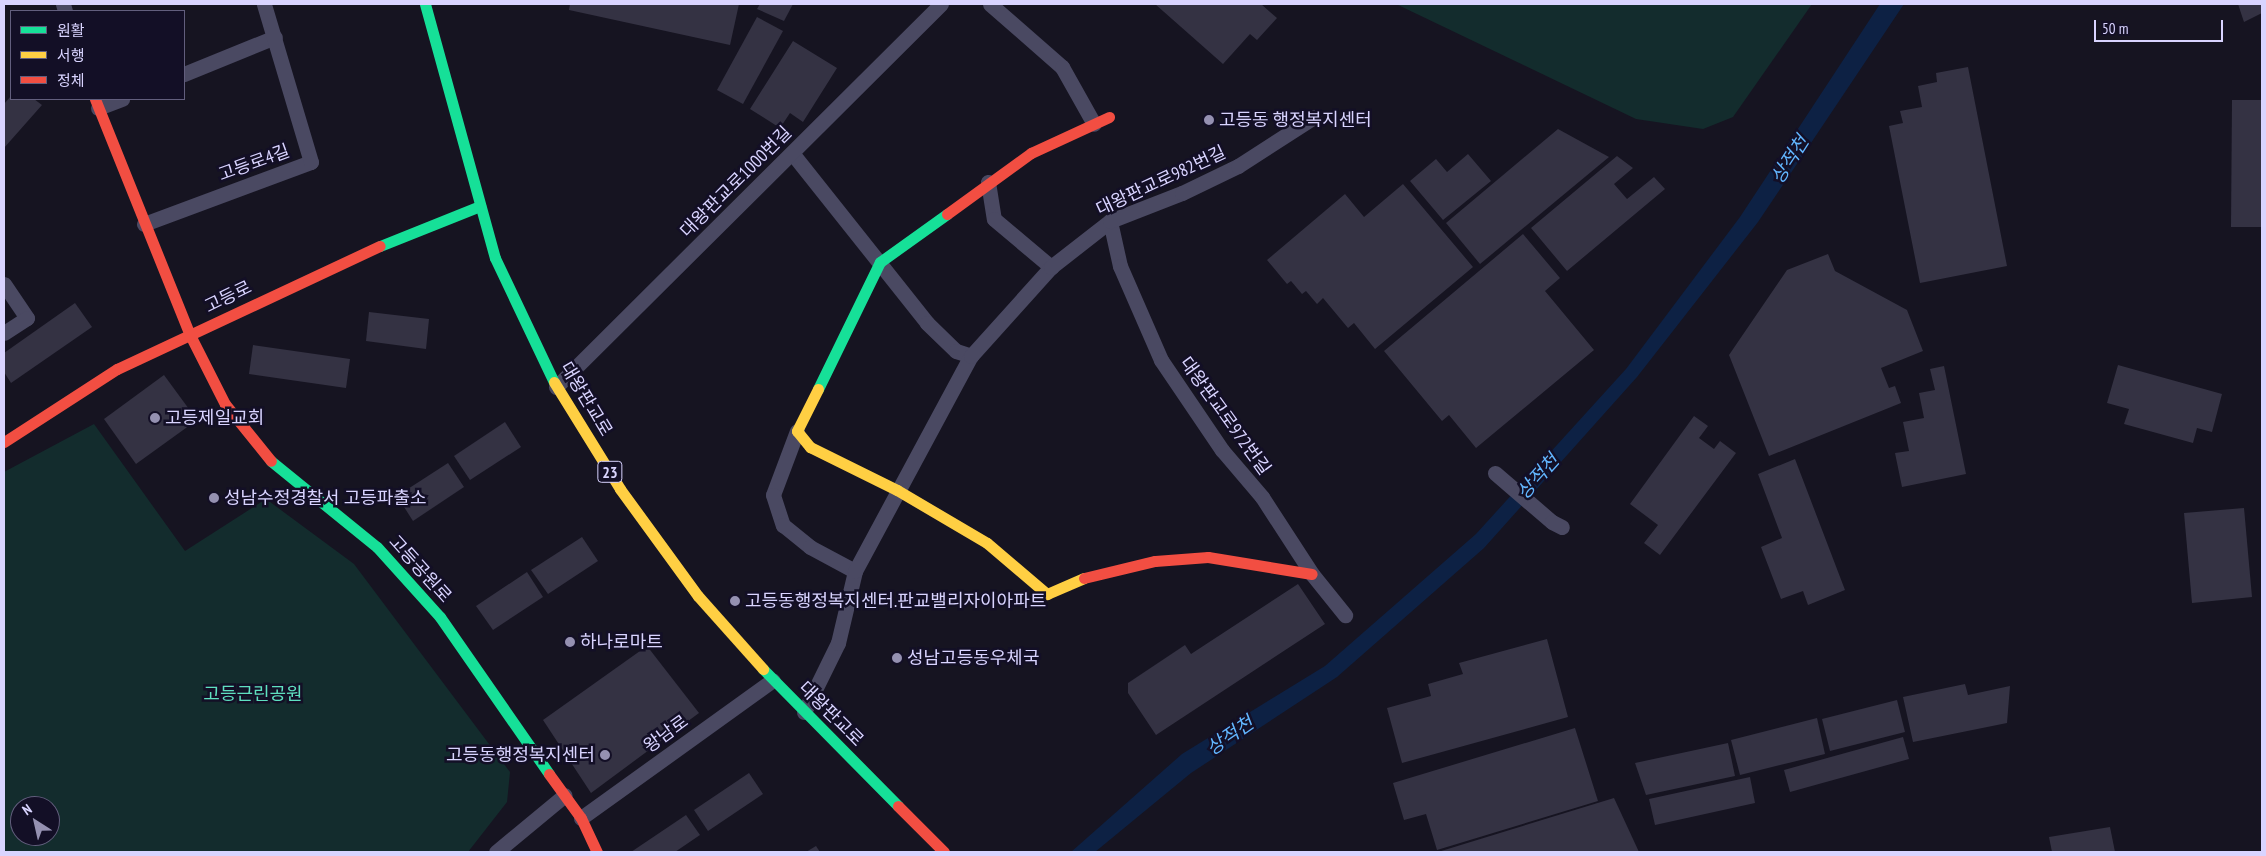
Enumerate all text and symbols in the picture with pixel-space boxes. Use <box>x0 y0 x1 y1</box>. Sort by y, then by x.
legend <box>10 10 185 100</box>
scale bar <box>2096 10 2225 42</box>
text: 50 m <box>2102 19 2128 38</box>
text: 원활 <box>57 21 85 40</box>
text: 서행 <box>57 46 85 65</box>
text: 정체 <box>57 71 85 90</box>
place label: 고등동 행정복지센터 <box>1219 109 1372 131</box>
marker: 고등동 행정복지센터 <box>1203 114 1215 126</box>
street label: 대왕판교로1000번길 <box>676 122 796 242</box>
water label: 상적천 <box>1766 132 1814 188</box>
street label: 고등로4길 <box>215 140 293 186</box>
street label: 대왕판교로982번길 <box>1093 142 1229 220</box>
street label: 고등로 <box>201 276 255 318</box>
street label: 대왕판교로972번길 <box>1175 353 1275 479</box>
street label: 대왕판교로 <box>555 358 617 440</box>
place label: 고등제일교회 <box>165 407 264 429</box>
marker: 고등제일교회 <box>149 412 161 424</box>
water label: 상적천 <box>1512 450 1564 504</box>
road number: 23 <box>596 458 624 486</box>
place label: 성남수정경찰서 고등파출소 <box>224 487 427 509</box>
marker: 성남수정경찰서 고등파출소 <box>208 492 220 504</box>
street label: 고등공원로 <box>384 531 456 607</box>
place label: 고등동행정복지센터.판교밸리자이아파트 <box>745 590 1046 612</box>
marker: 고등동행정복지센터.판교밸리자이아파트 <box>729 595 741 607</box>
place label: 하나로마트 <box>580 631 663 653</box>
marker: 하나로마트 <box>564 636 576 648</box>
place label: 성남고등동우체국 <box>907 647 1039 669</box>
marker: 성남고등동우체국 <box>891 652 903 664</box>
street label: 대왕판교로 <box>794 677 868 751</box>
park label: 고등근린공원 <box>203 683 303 705</box>
street label: 왕남로 <box>640 711 692 757</box>
water label: 상적천 <box>1202 712 1258 760</box>
place label: 고등동행정복지센터 <box>446 744 595 766</box>
marker: 고등동행정복지센터 <box>599 749 611 761</box>
north arrow <box>10 796 60 846</box>
text: N <box>19 800 35 819</box>

